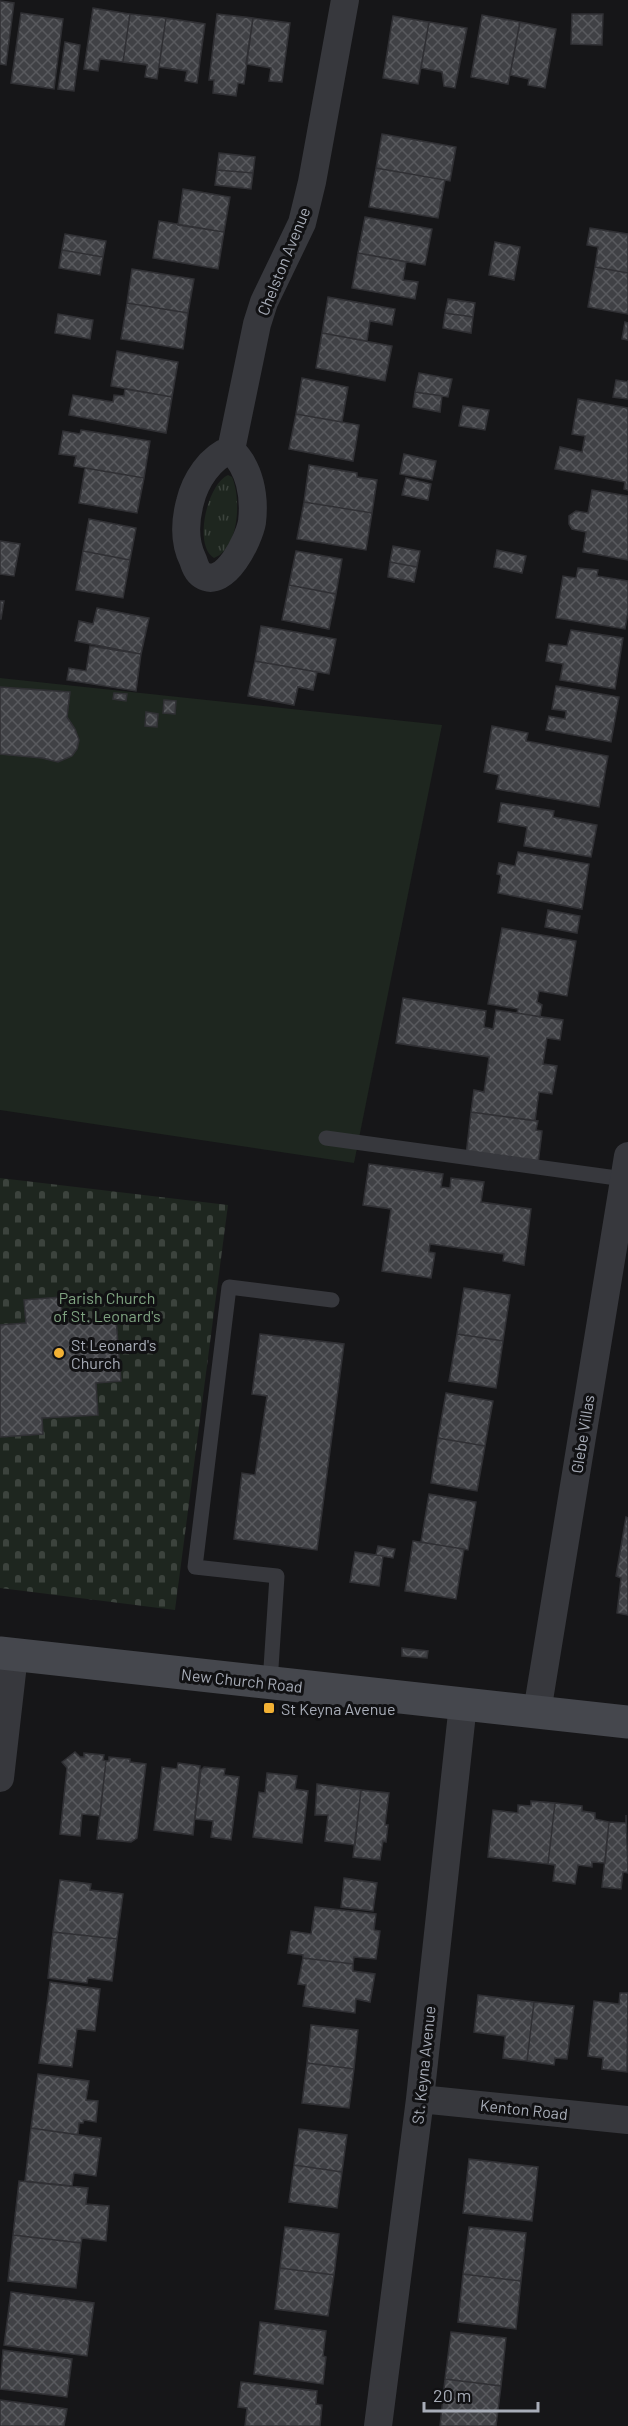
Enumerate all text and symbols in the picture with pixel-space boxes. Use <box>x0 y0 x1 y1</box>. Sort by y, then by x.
street label: Chelston Avenue <box>253 204 313 318</box>
park label: Parish Church of St. Leonard's <box>53 1288 161 1325</box>
place label: St Leonard's Church <box>71 1335 156 1372</box>
marker: St Leonard's Church <box>52 1346 66 1360</box>
street label: Glebe Villas <box>566 1393 598 1475</box>
street label: New Church Road <box>180 1664 304 1696</box>
place label: St Keyna Avenue <box>281 1699 395 1718</box>
marker: St Keyna Avenue <box>262 1701 276 1715</box>
street label: St. Keyna Avenue <box>407 2005 439 2125</box>
street label: Kenton Road <box>479 2095 569 2123</box>
scale bar <box>424 2375 538 2413</box>
text: 20 m <box>433 2384 471 2406</box>

